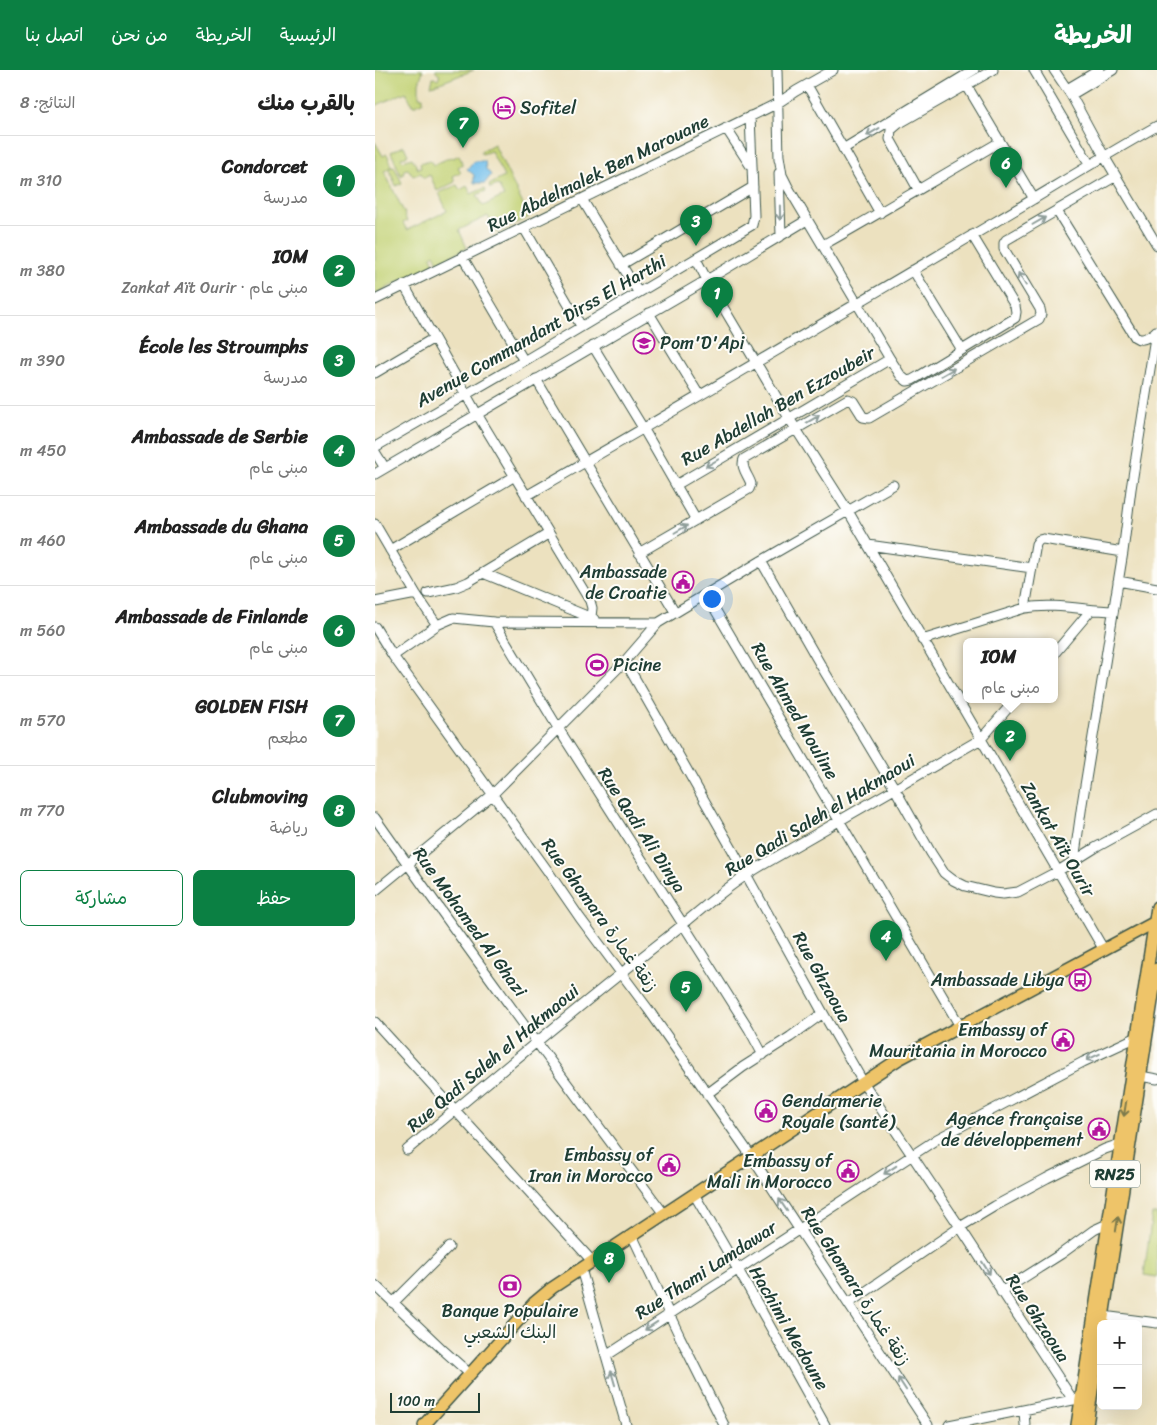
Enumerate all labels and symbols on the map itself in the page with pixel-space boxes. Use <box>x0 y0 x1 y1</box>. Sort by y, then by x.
place label: Sofitel <box>520 92 577 124</box>
hotel icon: Sofitel <box>492 96 516 120</box>
street label: Rue Abdelmalek Ben Marouane <box>481 105 715 241</box>
pin: 7 <box>447 107 479 148</box>
one-way arrow <box>866 127 880 137</box>
pin: 6 <box>990 147 1022 188</box>
pin: 3 <box>680 205 712 246</box>
one-way arrow <box>775 205 785 221</box>
one-way arrow <box>1032 215 1046 225</box>
street label: Avenue Commandant Dirss El Harthi <box>409 245 673 417</box>
one-way arrow <box>1016 273 1026 287</box>
pin: 1 <box>701 277 733 318</box>
place label: Pom'D'Api <box>660 327 745 359</box>
school or university icon: Pom'D'Api <box>632 331 656 355</box>
street label: Rue Abdellah Ben Ezzoubeir <box>675 336 883 475</box>
one-way arrow <box>940 367 955 377</box>
one-way arrow <box>806 414 820 424</box>
one-way arrow <box>706 459 720 469</box>
one-way arrow <box>674 523 688 533</box>
place label: Ambassade de Croatie <box>579 556 667 609</box>
public building icon: Ambassade de Croatie <box>671 570 695 594</box>
your location <box>699 586 725 612</box>
street label: Rue Ahmed Mouline <box>742 636 848 786</box>
place label: Picine <box>613 649 662 681</box>
sports icon: Picine <box>585 653 609 677</box>
pin: 2 <box>994 720 1026 761</box>
street label: Rue Qadi Saleh el Hakmaoui <box>718 745 923 885</box>
street label: Rue Qadi Ali Dinya <box>589 761 695 899</box>
street label: Zankat Aït Ourir <box>1012 775 1105 904</box>
street label: Rue Ghomara زنقة غمارة <box>533 831 667 999</box>
street label: Rue Mohamed Al Ghazi <box>404 840 536 1005</box>
pin: 4 <box>870 920 902 961</box>
street label: Rue Ghzaoua <box>784 925 860 1029</box>
place label: Ambassade Libya <box>930 964 1065 996</box>
bus stop icon: Ambassade Libya <box>1068 968 1092 992</box>
pin: 5 <box>670 971 702 1012</box>
street label: Rue Qadi Saleh el Hakmaoui <box>399 975 588 1140</box>
place label: Embassy of Mauritania in Morocco <box>869 1014 1049 1067</box>
public building icon: Embassy of Mauritania in Morocco <box>1051 1028 1075 1052</box>
one-way arrow <box>1086 1053 1101 1063</box>
place label: Gendarmerie Royale (santé) <box>782 1085 897 1138</box>
public building icon: Gendarmerie Royale (santé) <box>754 1099 778 1123</box>
one-way arrow <box>1120 1101 1130 1117</box>
place label: Agence française de développement <box>941 1103 1084 1156</box>
public building icon: Agence française de développement <box>1087 1117 1111 1141</box>
place label: Embassy of Iran in Morocco <box>527 1139 655 1192</box>
place label: Embassy of Mali in Morocco <box>707 1145 834 1198</box>
public building icon: Embassy of Iran in Morocco <box>657 1153 681 1177</box>
public building icon: Embassy of Mali in Morocco <box>836 1159 860 1183</box>
road number: RN25 <box>1090 1160 1140 1188</box>
one-way arrow <box>883 1165 897 1175</box>
one-way arrow <box>778 1198 788 1212</box>
street label: Rue Ghomara زنقة غمارة <box>792 1200 920 1372</box>
street label: Rue Thami Lamdawar <box>628 1211 785 1328</box>
one-way arrow <box>1112 1216 1122 1232</box>
pin: 8 <box>593 1242 625 1283</box>
street label: Hachimi Medoune <box>740 1259 838 1397</box>
one-way arrow <box>981 1260 991 1274</box>
street label: Rue Ghzaoua <box>997 1267 1079 1369</box>
bank icon: Banque Populaire البنك الشعبي <box>498 1274 522 1298</box>
place label: Banque Populaire البنك الشعبي <box>442 1295 578 1348</box>
one-way arrow <box>645 1321 659 1331</box>
one-way arrow <box>607 1371 617 1387</box>
one-way arrow <box>896 1377 907 1391</box>
scale bar <box>390 1390 480 1413</box>

